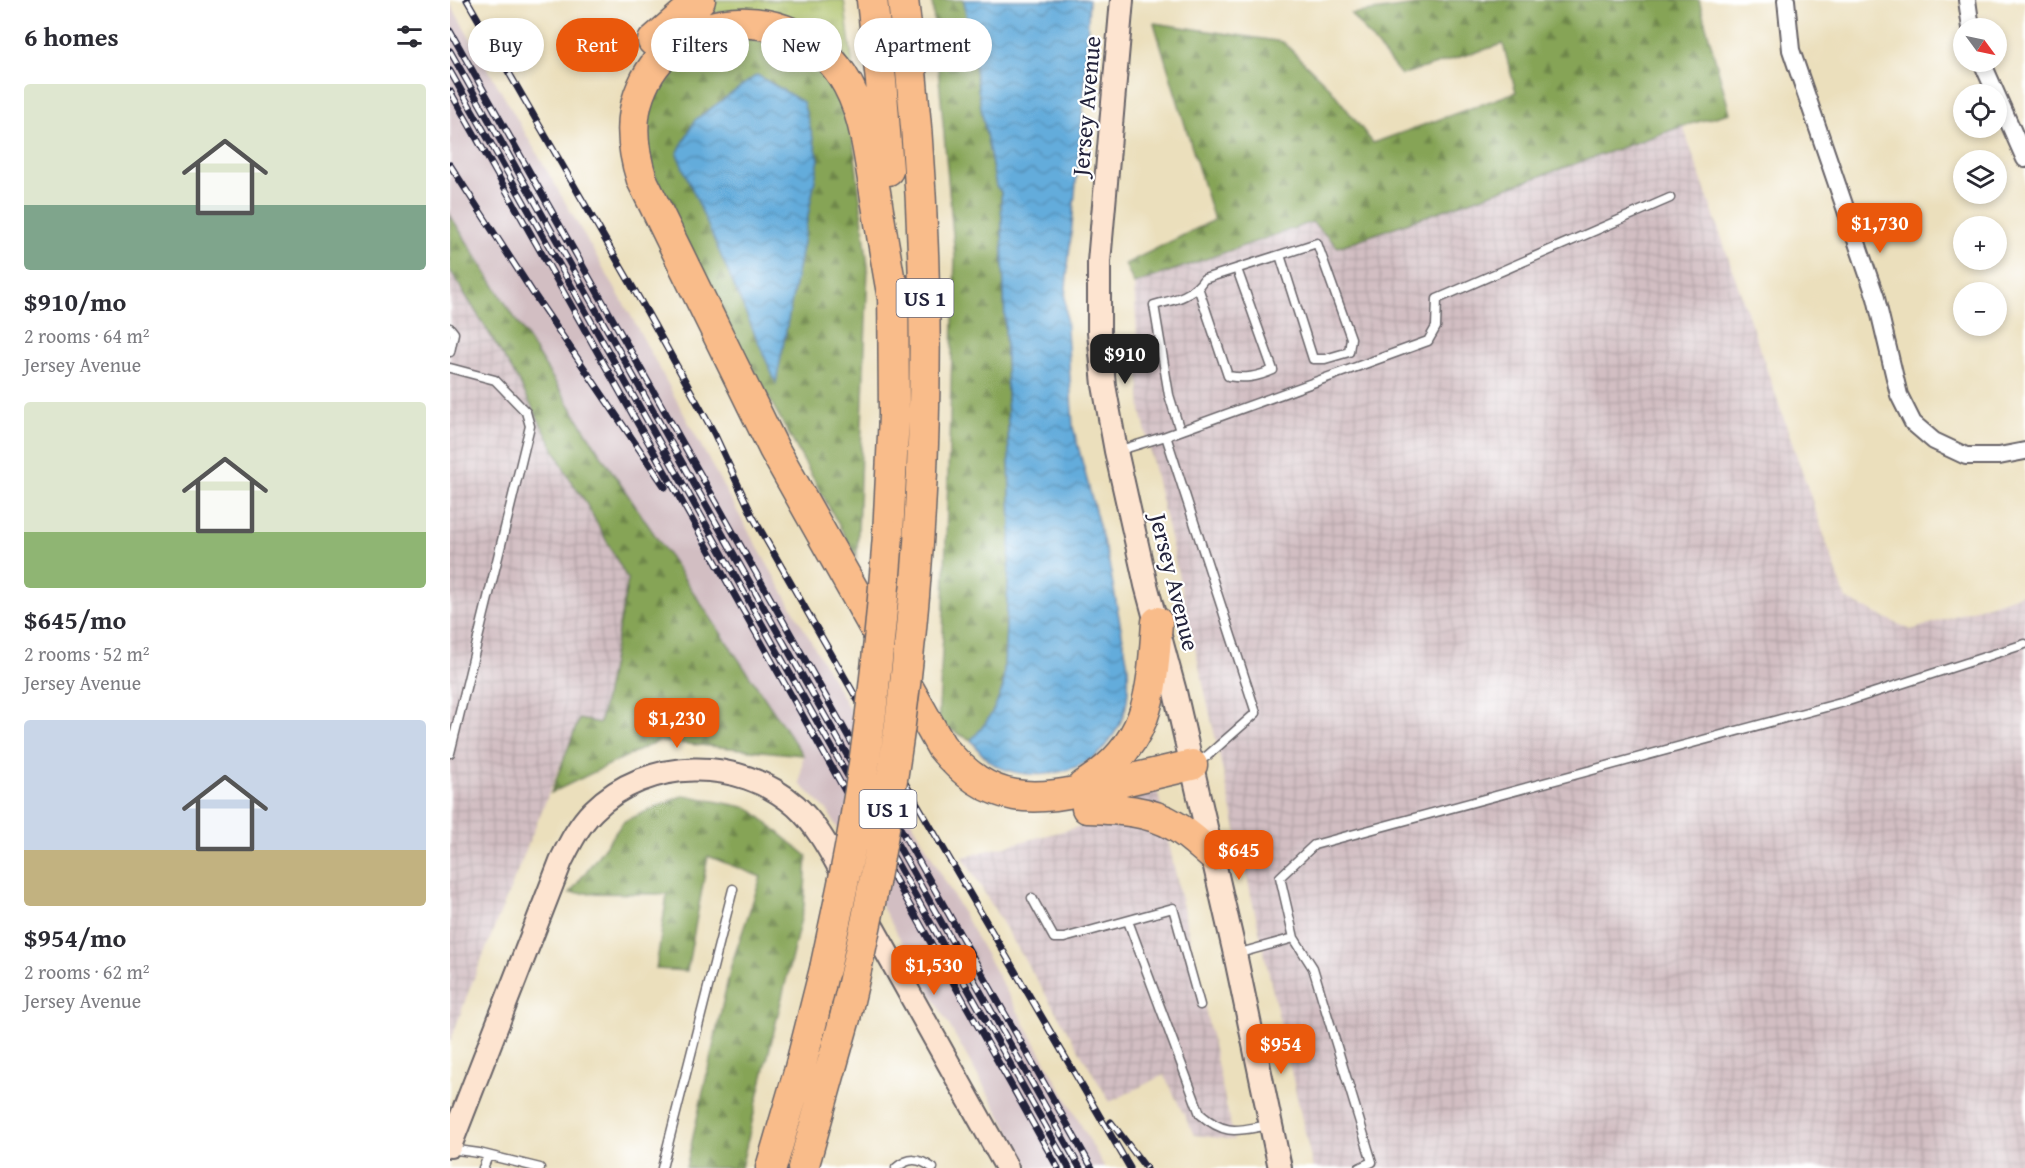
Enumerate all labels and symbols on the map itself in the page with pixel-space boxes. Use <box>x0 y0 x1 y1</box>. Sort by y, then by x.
north arrow <box>1953 18 2007 72</box>
street label: Jersey Avenue <box>1062 34 1110 180</box>
pin: $1,730 <box>1831 203 1929 254</box>
road number: US 1 <box>896 279 954 317</box>
pin: $910 <box>1089 334 1161 385</box>
street label: Jersey Avenue <box>1140 507 1209 654</box>
pin: $1,230 <box>628 698 726 749</box>
road number: US 1 <box>860 790 916 828</box>
pin: $645 <box>1203 830 1275 881</box>
pin: $1,530 <box>885 945 983 996</box>
pin: $954 <box>1245 1024 1317 1075</box>

